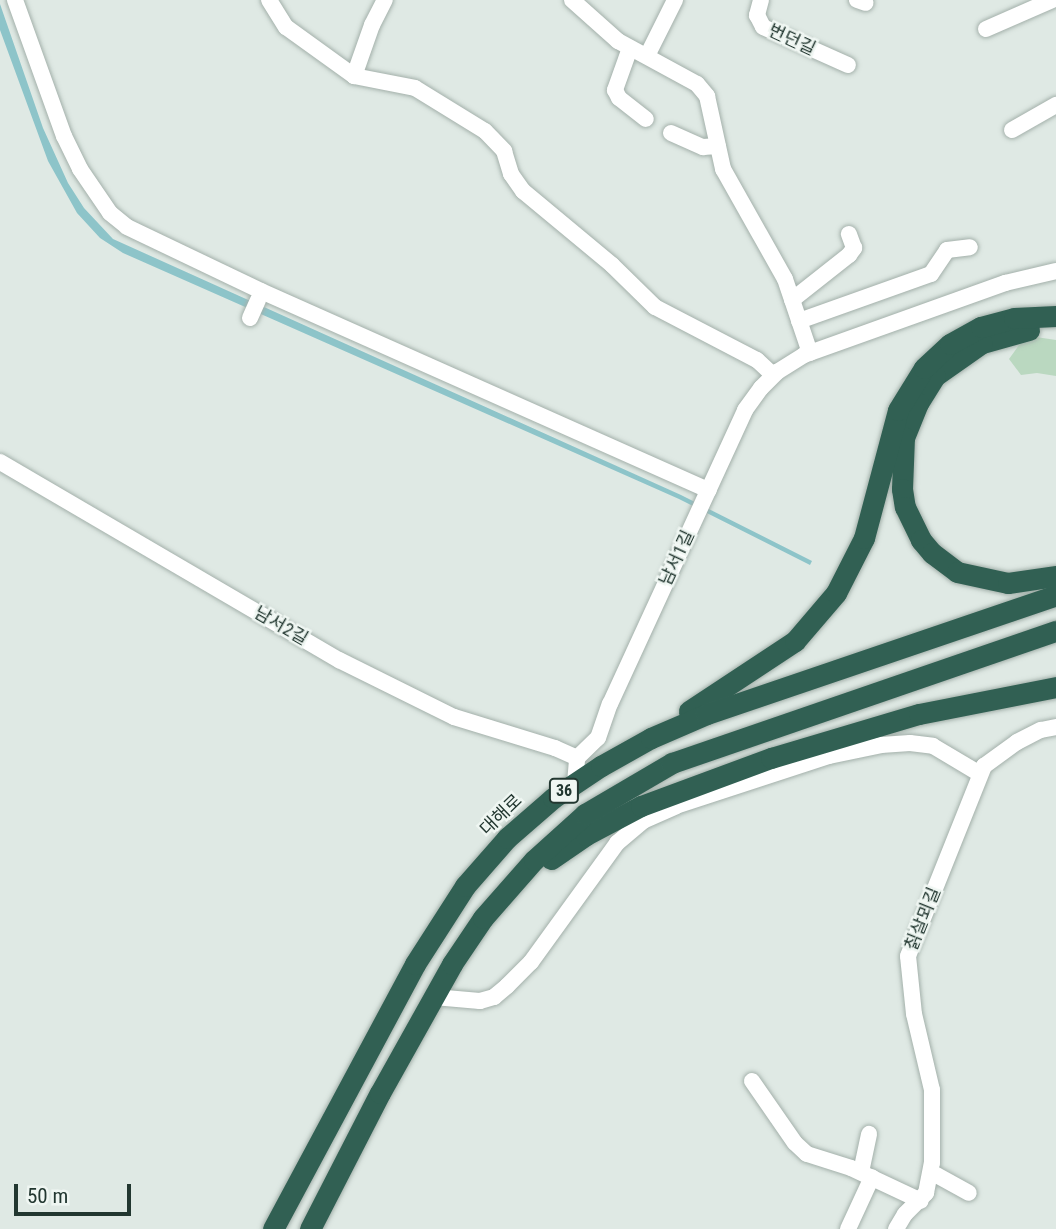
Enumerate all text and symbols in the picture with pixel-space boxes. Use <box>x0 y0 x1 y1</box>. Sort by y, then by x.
street label: 번던길 <box>765 20 819 60</box>
street label: 남서1길 <box>655 527 699 589</box>
street label: 남서2길 <box>250 602 312 650</box>
road number: 36 <box>548 778 580 804</box>
street label: 대해로 <box>476 790 526 840</box>
street label: 칡살뫼길 <box>901 884 945 954</box>
scale bar <box>18 1170 135 1214</box>
text: 50 m <box>27 1184 68 1208</box>

